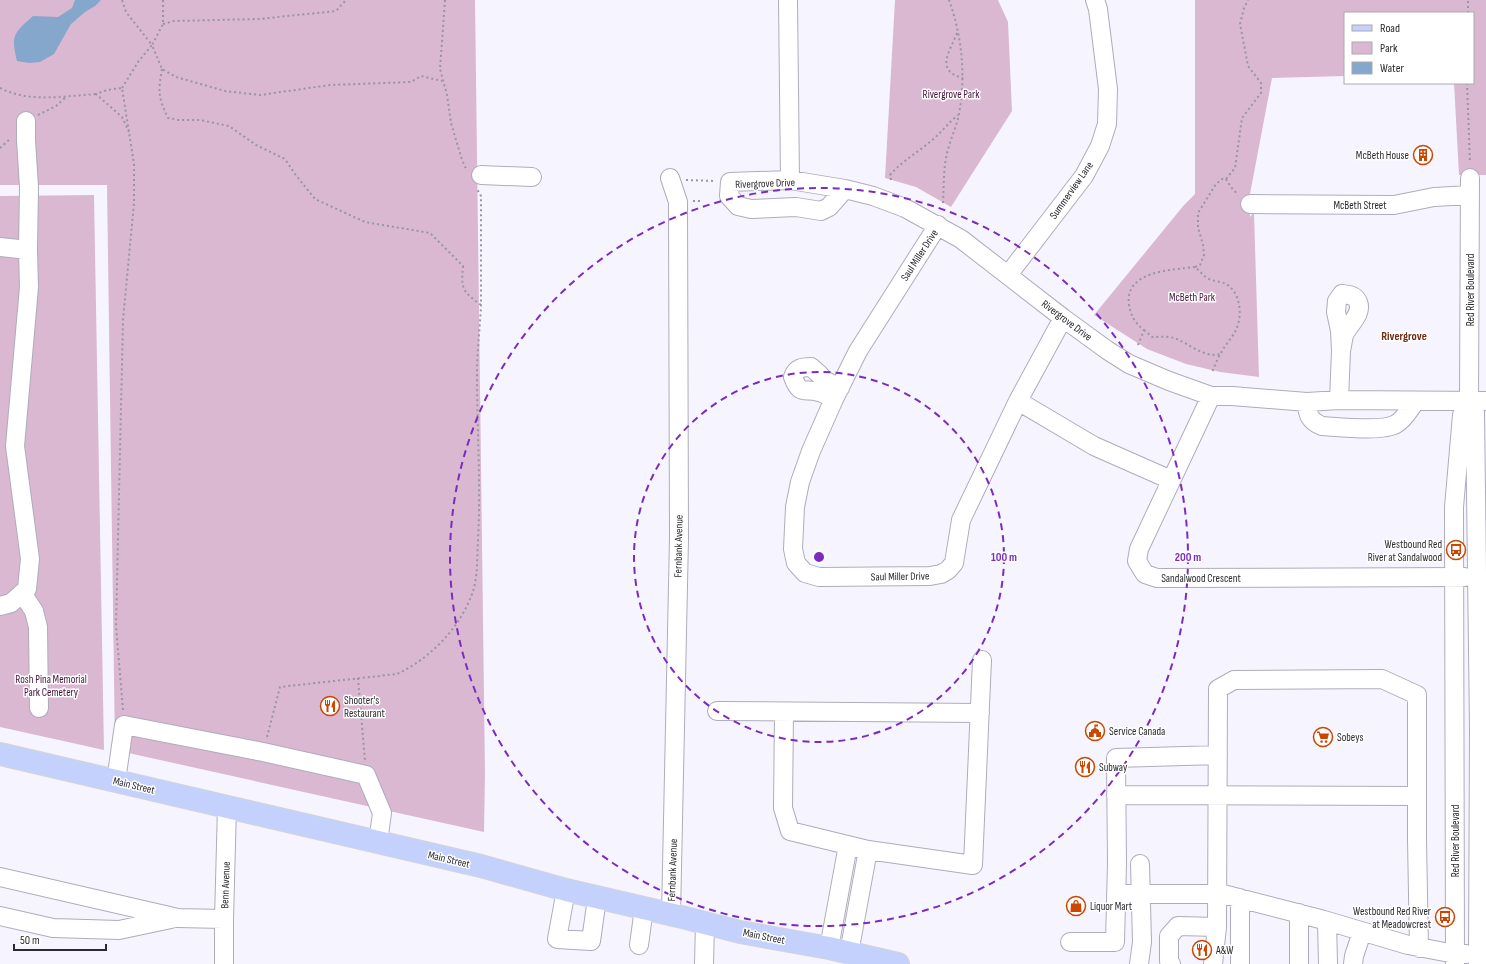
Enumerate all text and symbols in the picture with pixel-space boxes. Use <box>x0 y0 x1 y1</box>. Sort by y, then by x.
legend <box>1344 12 1474 84</box>
text: Road <box>1380 21 1400 36</box>
text: Park <box>1380 41 1398 56</box>
text: Water <box>1380 61 1404 76</box>
park label: Rivergrove Park <box>923 88 980 101</box>
building icon: McBeth House <box>1412 144 1434 166</box>
place label: McBeth House <box>1356 149 1409 162</box>
street label: Summerview Lane <box>1047 159 1096 222</box>
street label: Rivergrove Drive <box>735 176 795 191</box>
street label: McBeth Street <box>1333 199 1387 212</box>
street label: Saul Miller Drive <box>898 227 941 283</box>
street label: Red River Boulevard <box>1464 253 1477 326</box>
park label: McBeth Park <box>1169 291 1216 304</box>
street label: Rivergrove Drive <box>1039 297 1095 344</box>
district label: Rivergrove <box>1381 329 1427 344</box>
street label: Fernbank Avenue <box>671 515 686 577</box>
place label: Westbound Red River at Sandalwood <box>1368 538 1442 564</box>
bus stop icon: Westbound Red River at Sandalwood <box>1445 539 1467 561</box>
centre of rings <box>812 550 826 564</box>
text: 100 m <box>991 550 1017 565</box>
text: 200 m <box>1175 550 1201 565</box>
street label: Saul Miller Drive <box>871 569 929 584</box>
street label: Sandalwood Crescent <box>1161 572 1241 585</box>
park label: Rosh Pina Memorial Park Cemetery <box>15 673 87 699</box>
place label: Shooter's Restaurant <box>344 694 385 720</box>
restaurant icon: Shooter's Restaurant <box>319 695 341 717</box>
public building icon: Service Canada <box>1084 720 1106 742</box>
place label: Service Canada <box>1109 725 1165 738</box>
supermarket icon: Sobeys <box>1312 726 1334 748</box>
place label: Sobeys <box>1337 731 1363 744</box>
restaurant icon: Subway <box>1074 756 1096 778</box>
place label: Subway <box>1099 761 1128 774</box>
street label: Main Street <box>112 774 157 797</box>
street label: Red River Boulevard <box>1449 804 1462 877</box>
street label: Fernbank Avenue <box>665 838 680 902</box>
street label: Main Street <box>427 848 472 871</box>
street label: Benn Avenue <box>218 861 233 909</box>
shop icon: Liquor Mart <box>1065 895 1087 917</box>
place label: Liquor Mart <box>1090 900 1133 913</box>
place label: Westbound Red River at Meadowcrest <box>1353 905 1432 931</box>
bus stop icon: Westbound Red River at Meadowcrest <box>1434 906 1456 928</box>
scale bar <box>14 926 106 952</box>
street label: Main Street <box>742 926 787 947</box>
text: 50 m <box>20 933 40 948</box>
restaurant icon: A&W <box>1191 939 1213 961</box>
place label: A&W <box>1215 944 1233 957</box>

